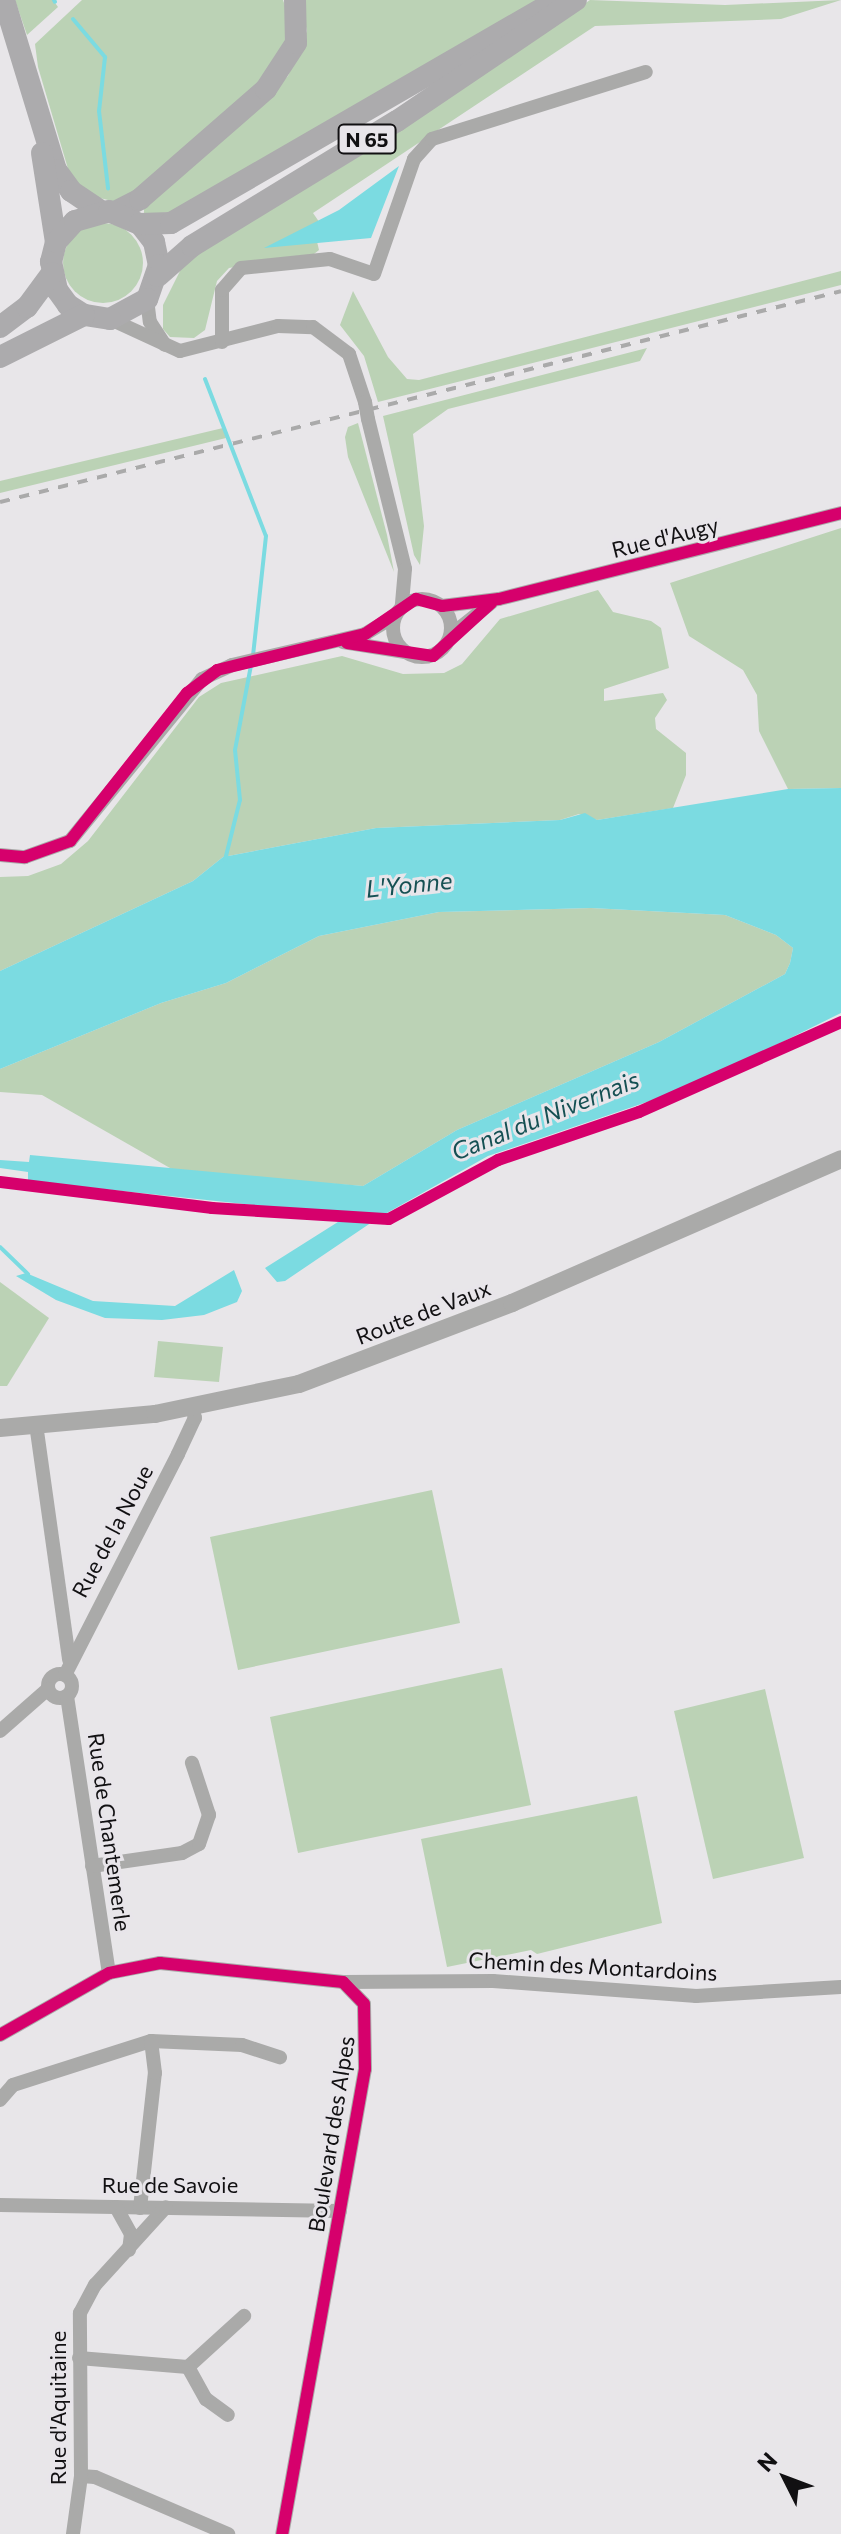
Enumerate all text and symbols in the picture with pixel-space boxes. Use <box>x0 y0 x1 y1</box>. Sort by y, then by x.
road number: N 65 <box>337 123 397 155</box>
street label: Rue d'Augy <box>609 511 721 563</box>
water label: L'Yonne <box>364 865 454 903</box>
water label: Canal du Nivernais <box>447 1064 643 1166</box>
street label: Route de Vaux <box>352 1274 494 1350</box>
street label: Rue de la Noue <box>66 1460 158 1602</box>
street label: Rue de Chantemerle <box>83 1731 137 1933</box>
street label: Chemin des Montardoins <box>468 1946 718 1986</box>
street label: Boulevard des Alpes <box>302 2034 360 2234</box>
street label: Rue de Savoie <box>102 2172 238 2198</box>
street label: Rue d'Aquitaine <box>45 2331 71 2485</box>
north arrow <box>745 2438 825 2518</box>
text: N <box>751 2446 782 2477</box>

